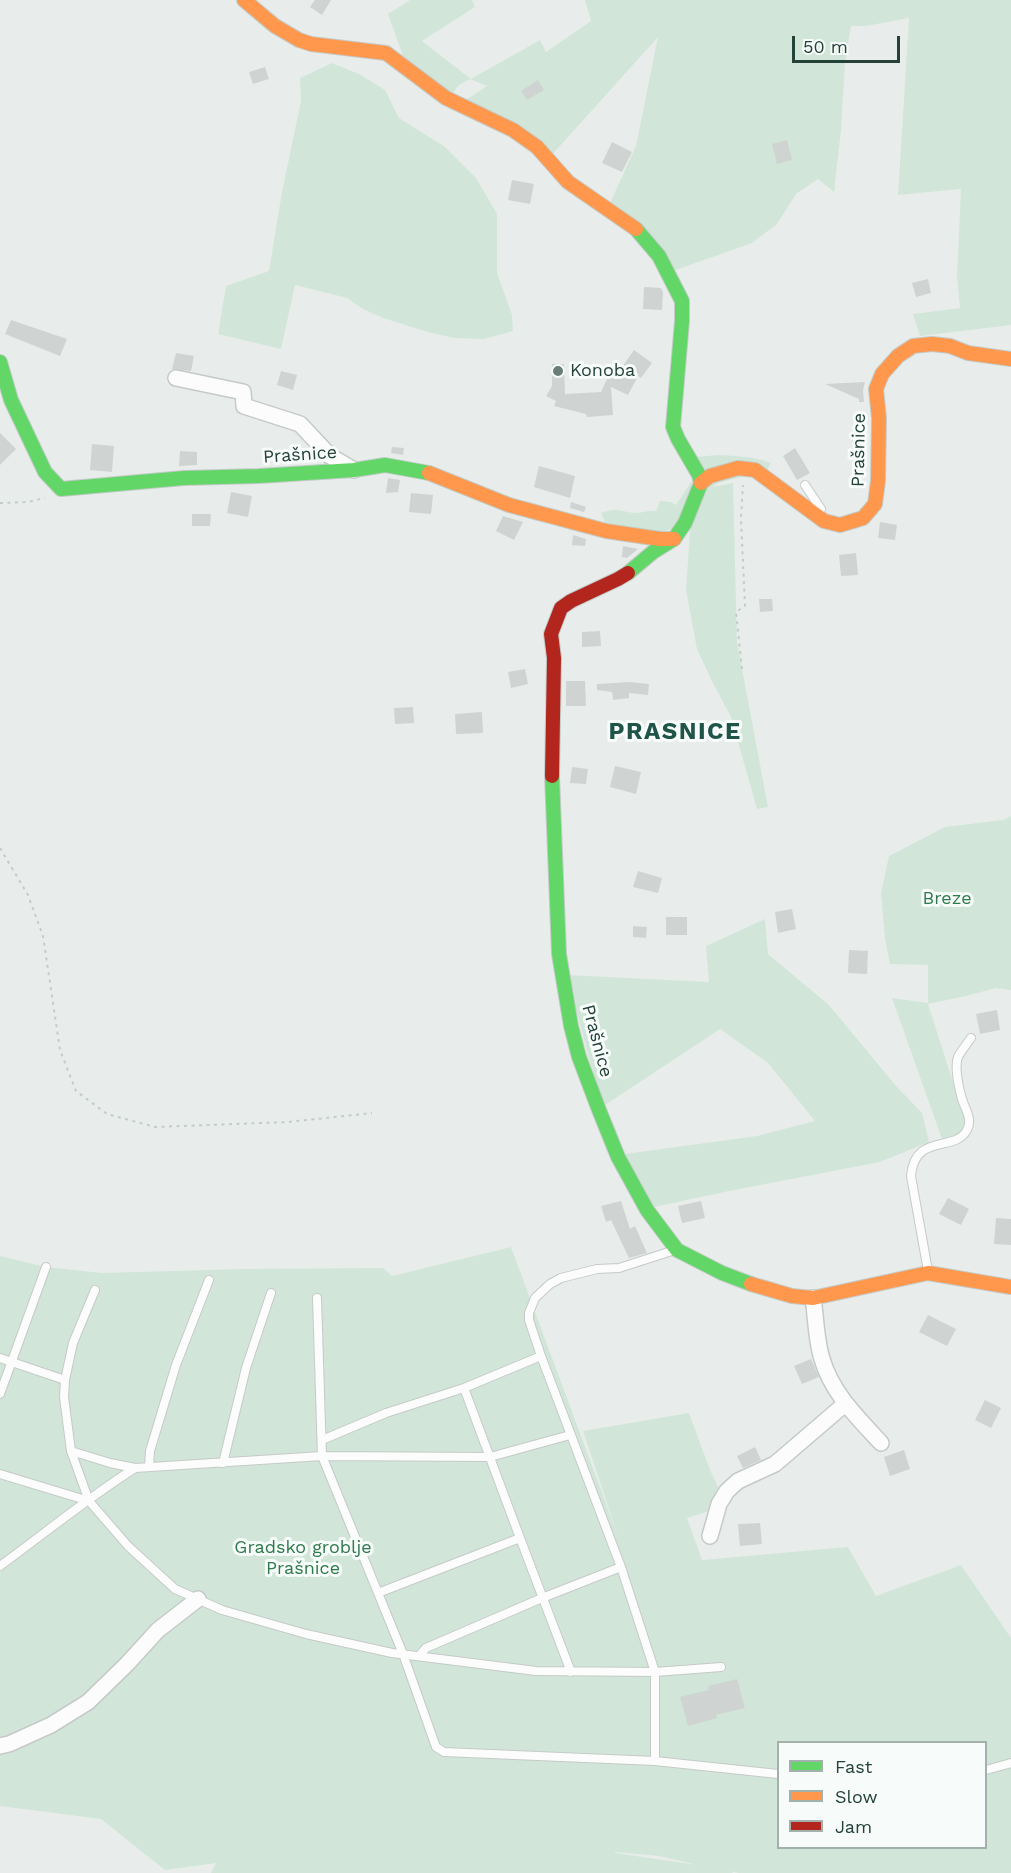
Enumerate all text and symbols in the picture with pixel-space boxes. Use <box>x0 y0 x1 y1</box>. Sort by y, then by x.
scale bar <box>795 24 903 62</box>
text: 50 m <box>803 36 848 57</box>
place label: Konoba <box>570 360 635 382</box>
marker: Konoba <box>551 364 565 378</box>
street label: Prašnice <box>848 413 870 487</box>
street label: Prašnice <box>262 442 338 468</box>
district label: PRASNICE <box>608 718 742 746</box>
park label: Breze <box>922 888 972 910</box>
street label: Prašnice <box>577 1002 617 1080</box>
park label: Gradsko groblje Prašnice <box>234 1537 372 1580</box>
legend <box>777 1741 987 1849</box>
text: Fast <box>835 1756 872 1777</box>
text: Slow <box>835 1786 878 1807</box>
text: Jam <box>835 1816 872 1837</box>

